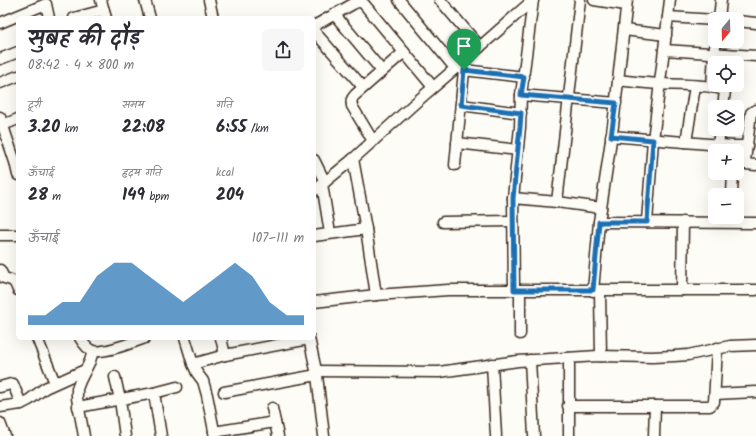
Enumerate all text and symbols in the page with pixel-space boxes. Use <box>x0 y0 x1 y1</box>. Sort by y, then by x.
north arrow <box>708 12 744 48</box>
map controls <box>708 12 744 224</box>
text: सुबह की दौड़ <box>28 22 140 57</box>
button: share <box>262 29 304 71</box>
pin <box>447 29 481 70</box>
icon: arrive <box>453 35 475 57</box>
text: 08:42 · 4 × 800 m <box>28 55 134 76</box>
button: locate <box>708 56 744 92</box>
text: दूरी <box>28 96 41 114</box>
text: समय <box>122 96 144 114</box>
text: गति <box>216 96 232 114</box>
button: layers <box>708 100 744 136</box>
text: 3.20 <box>28 114 60 141</box>
text: 22:08 <box>122 114 165 141</box>
text: 6:55 <box>216 114 247 141</box>
text: km <box>60 120 78 138</box>
text: /km <box>247 120 269 138</box>
button: + <box>708 144 744 180</box>
text: ऊँचाई <box>28 164 54 182</box>
text: हृदय गति <box>122 164 161 182</box>
text: kcal <box>216 164 234 182</box>
text: 28 <box>28 182 48 209</box>
text: 149 <box>122 182 145 209</box>
text: 204 <box>216 182 244 209</box>
text: m <box>48 188 61 206</box>
text: bpm <box>145 188 169 206</box>
button: − <box>708 188 744 224</box>
text: ऊँचाई <box>28 228 59 249</box>
text: 107–111 m <box>252 228 304 249</box>

